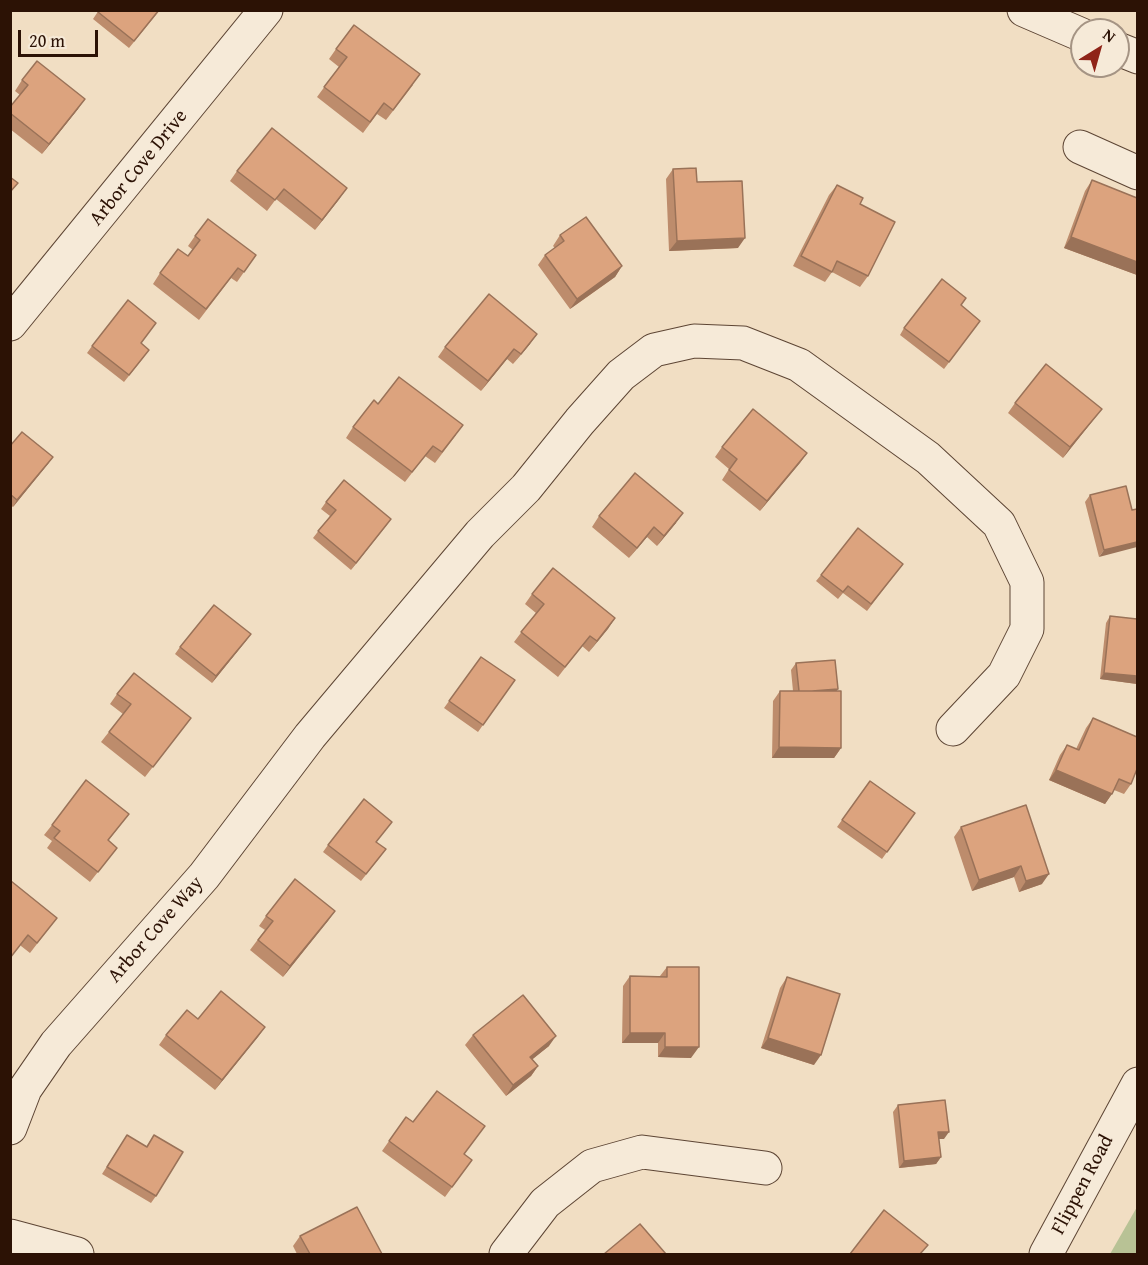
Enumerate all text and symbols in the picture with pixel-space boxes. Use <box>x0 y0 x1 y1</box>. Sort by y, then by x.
scale bar <box>21 18 100 56</box>
north arrow <box>1070 18 1130 78</box>
text: N <box>1098 22 1121 48</box>
text: 20 m <box>29 27 65 54</box>
street label: Arbor Cove Drive <box>85 105 193 231</box>
street label: Arbor Cove Way <box>103 872 209 988</box>
street label: Flippen Road <box>1047 1131 1119 1239</box>

